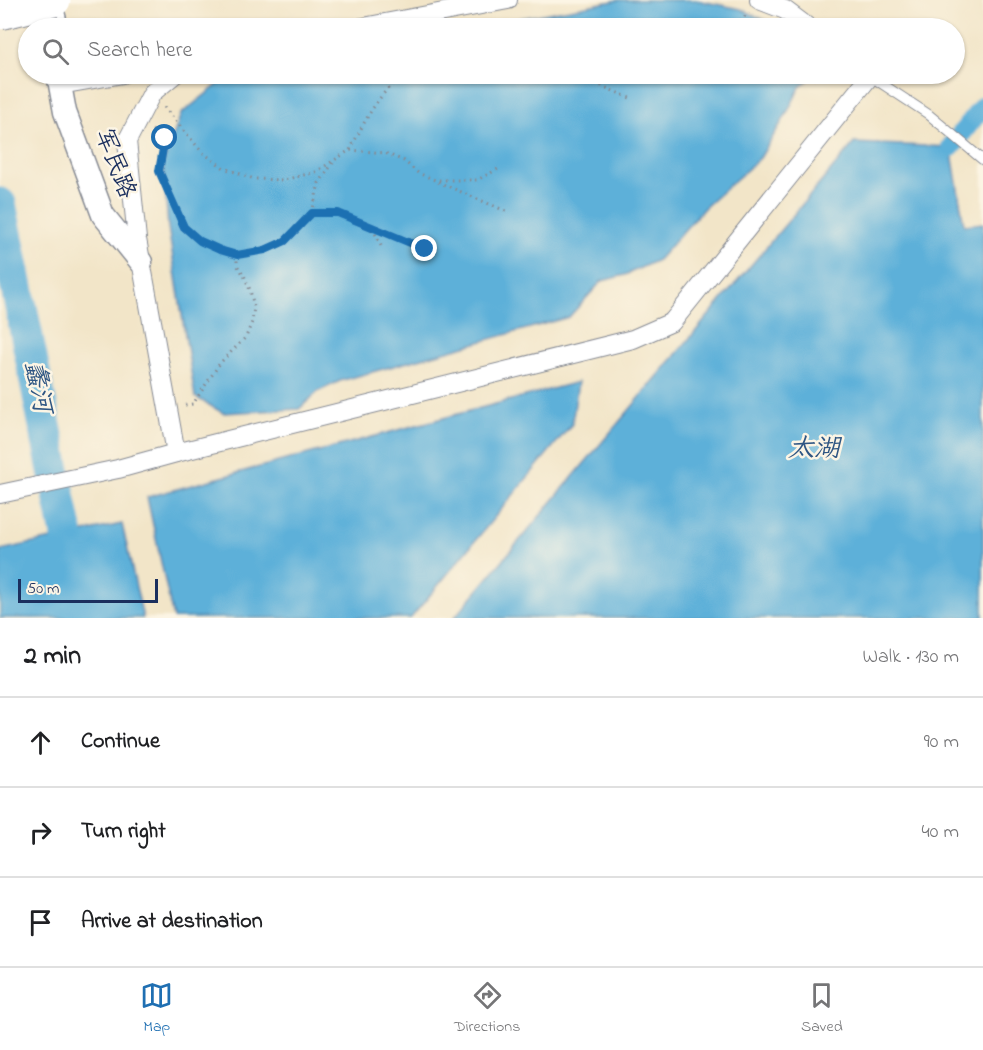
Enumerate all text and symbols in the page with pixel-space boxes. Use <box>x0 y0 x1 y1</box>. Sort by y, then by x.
search box <box>18 18 965 84</box>
icon: search <box>39 35 72 68</box>
text: Search here <box>87 35 192 67</box>
street label: 军民路 <box>85 124 143 204</box>
route start <box>151 124 177 150</box>
route end <box>411 235 437 261</box>
water label: 蠡河 <box>13 358 61 420</box>
water label: 太湖 <box>788 431 843 469</box>
scale bar <box>18 576 158 604</box>
text: 50 m <box>27 577 59 601</box>
text: 2 min <box>24 638 81 676</box>
text: Walk · 130 m <box>863 643 959 672</box>
icon: ahead <box>24 726 57 759</box>
text: Continue <box>81 726 160 758</box>
text: 90 m <box>924 728 959 757</box>
icon: right <box>24 816 57 849</box>
text: Turn right <box>81 816 166 848</box>
text: 40 m <box>922 818 959 847</box>
icon: arrive <box>24 906 57 939</box>
text: Arrive at destination <box>81 906 263 938</box>
tab: Map <box>140 979 173 1039</box>
tab: Directions <box>454 979 520 1039</box>
tab: Saved <box>801 979 843 1039</box>

